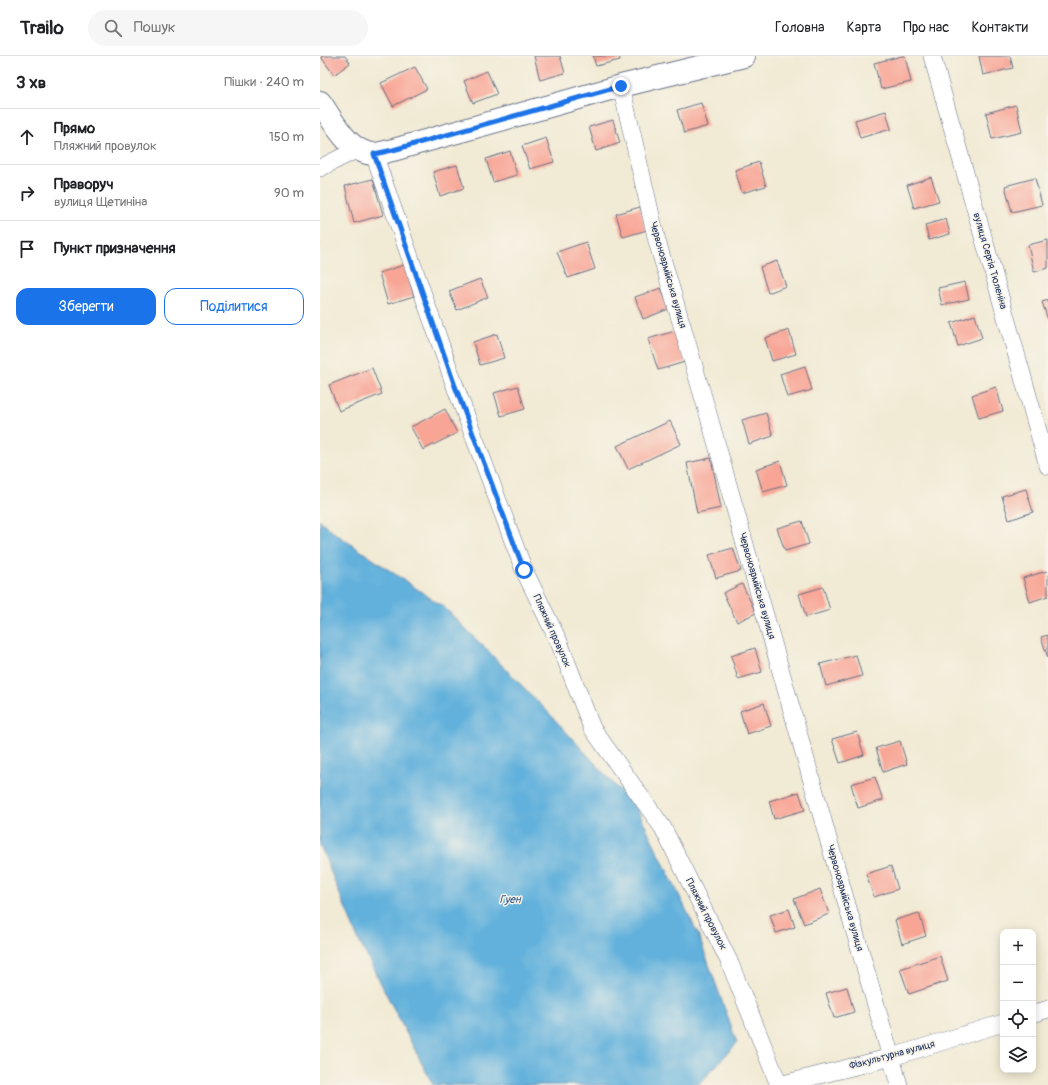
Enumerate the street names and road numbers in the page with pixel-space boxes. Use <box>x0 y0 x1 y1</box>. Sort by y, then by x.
street label: вулиця Сергія Тюленіна <box>970 211 1010 311</box>
street label: Червоноармійська вулиця <box>647 220 689 330</box>
street label: Червоноармійська вулиця <box>736 531 778 641</box>
street label: Пляжний провулок <box>530 593 574 669</box>
street label: Червоноармійська вулиця <box>824 843 866 953</box>
street label: Пляжний провулок <box>683 876 729 952</box>
street label: Фізкультурна вулиця <box>848 1038 936 1072</box>

